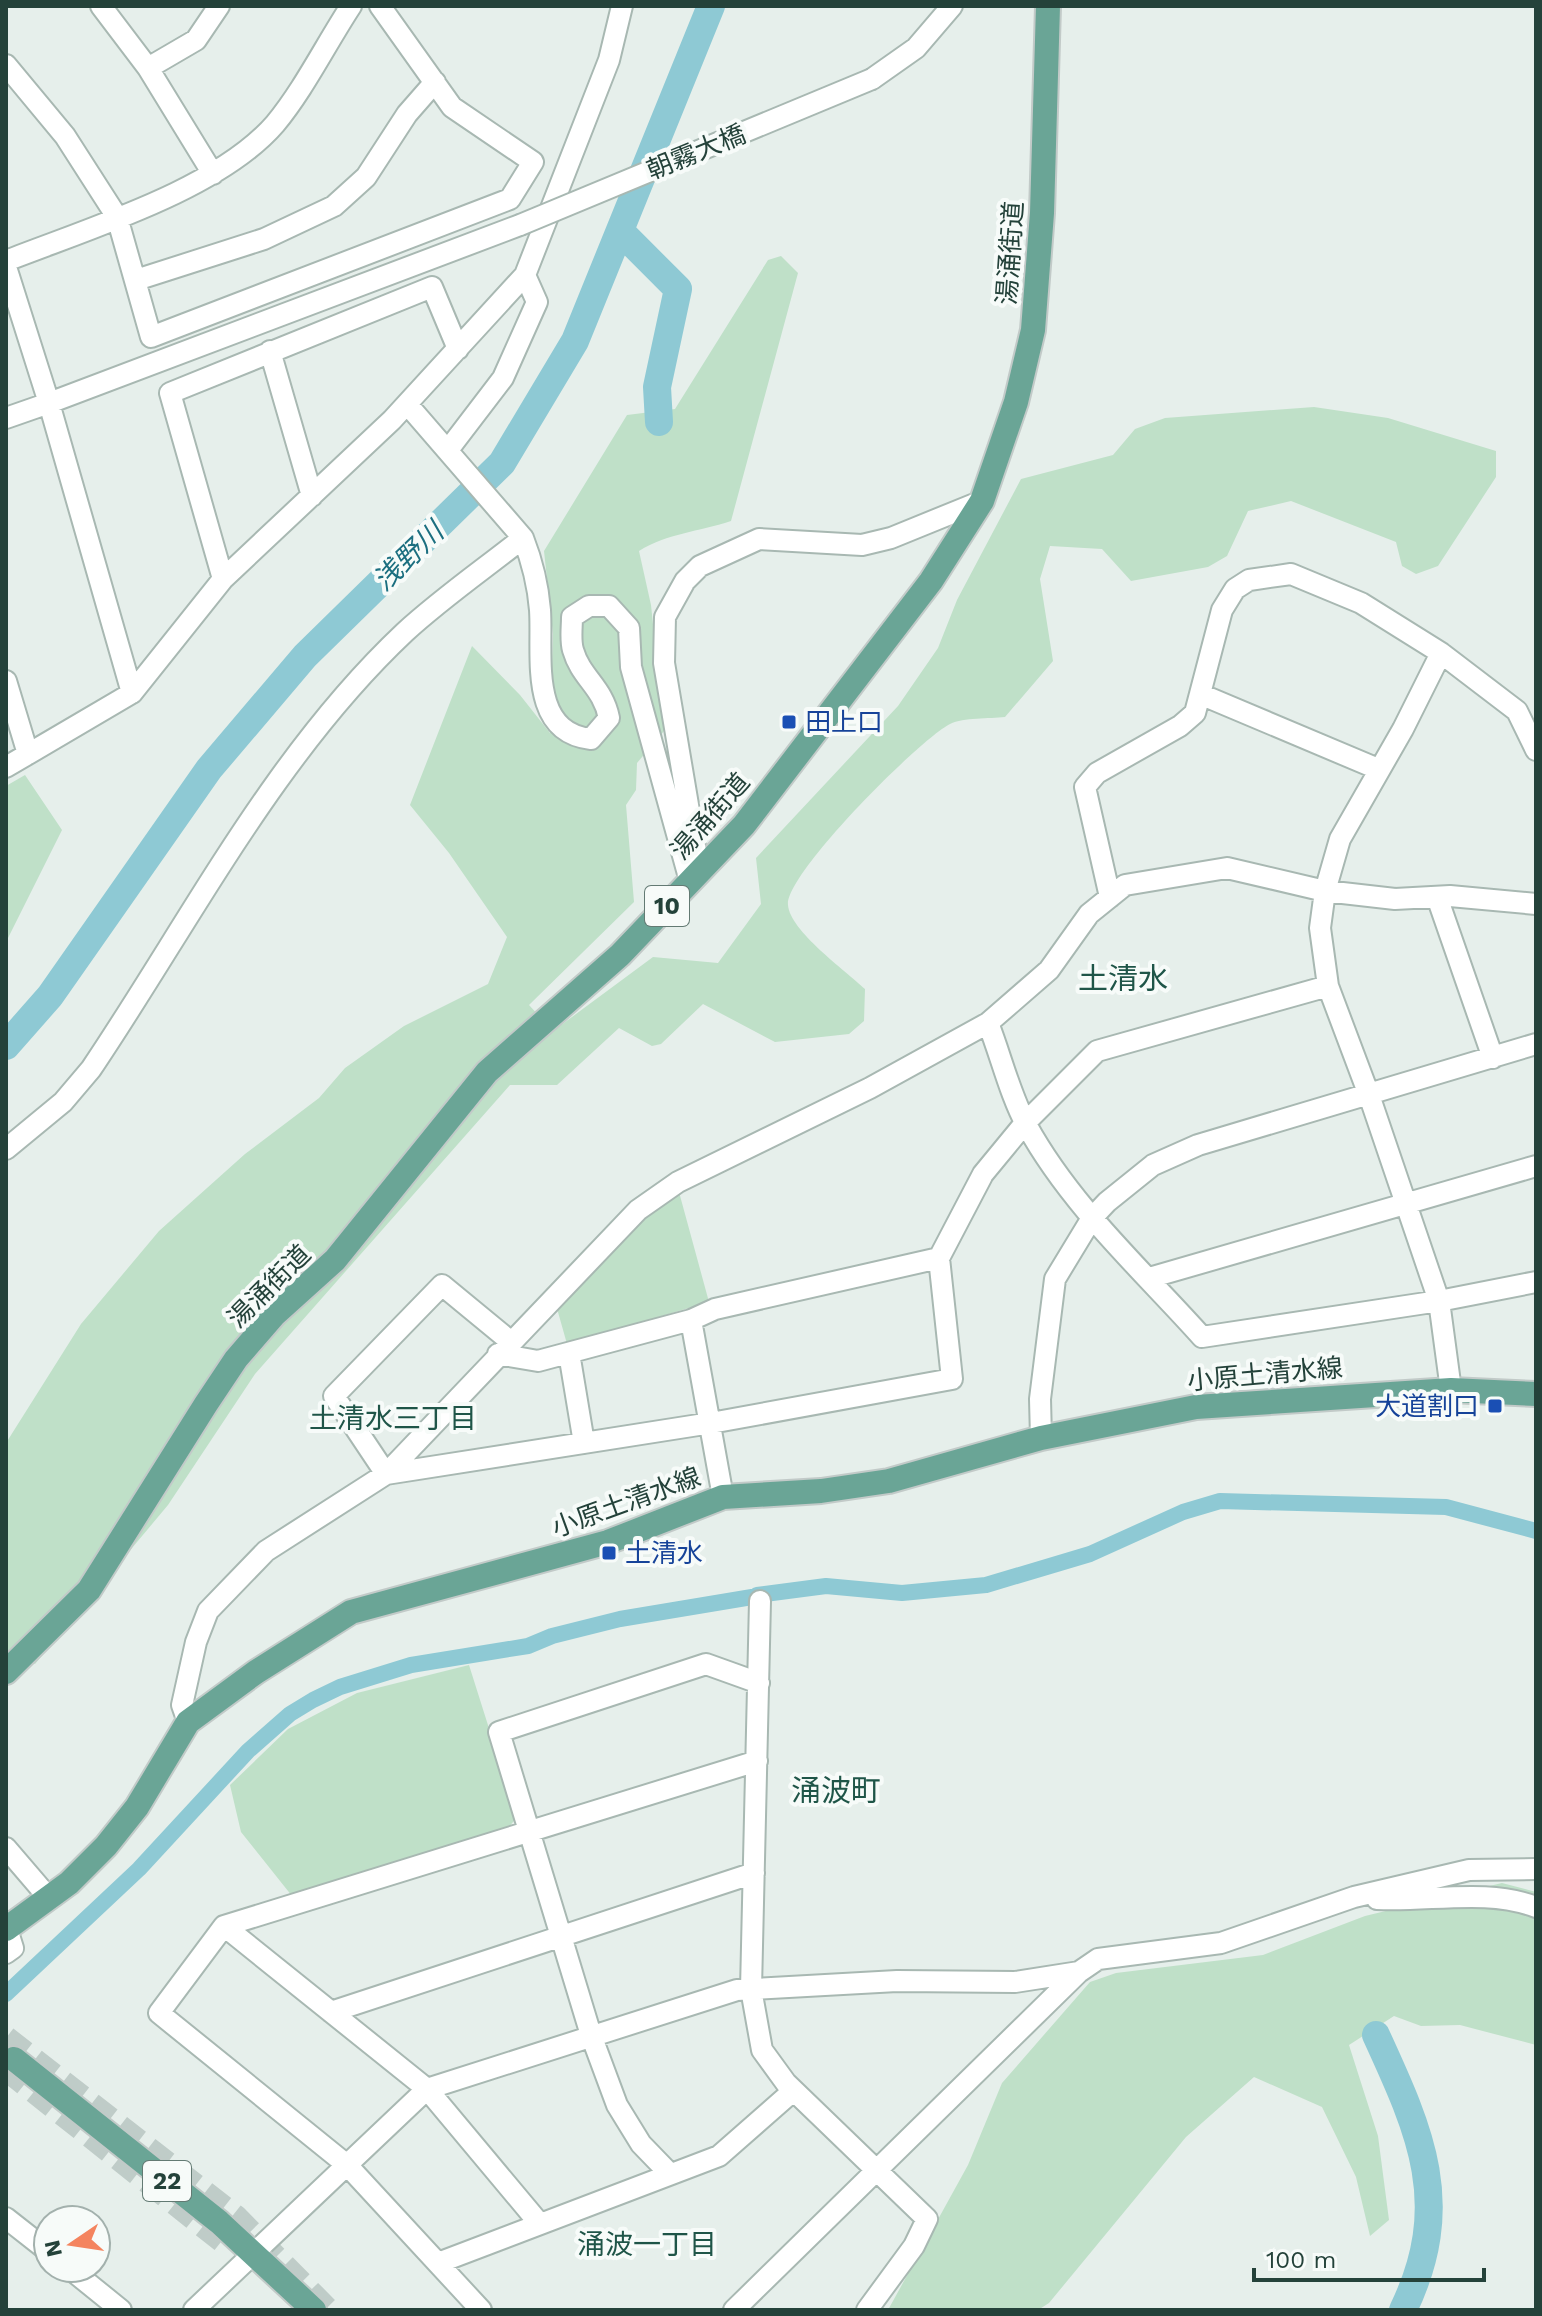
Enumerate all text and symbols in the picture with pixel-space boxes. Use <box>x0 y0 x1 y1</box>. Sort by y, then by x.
street label: 朝霧大橋 <box>642 119 750 185</box>
street label: 湯涌街道 <box>991 200 1029 306</box>
water label: 浅野川 <box>367 513 452 597</box>
place label: 田上口 <box>805 707 883 737</box>
marker: 田上口 <box>780 713 798 731</box>
street label: 湯涌街道 <box>665 767 755 865</box>
road number: 10 <box>645 886 689 926</box>
district label: 土清水 <box>1078 961 1168 996</box>
street label: 湯涌街道 <box>222 1239 316 1333</box>
street label: 小原土清水線 <box>1186 1352 1344 1396</box>
place label: 大道割口 <box>1375 1391 1479 1421</box>
marker: 大道割口 <box>1486 1397 1504 1415</box>
district label: 土清水三丁目 <box>309 1402 477 1435</box>
street label: 小原土清水線 <box>548 1461 704 1543</box>
place label: 土清水 <box>625 1538 703 1568</box>
marker: 土清水 <box>600 1544 618 1562</box>
district label: 涌波町 <box>791 1773 881 1808</box>
road number: 22 <box>143 2161 191 2201</box>
north arrow <box>32 2204 112 2284</box>
district label: 涌波一丁目 <box>577 2228 717 2261</box>
scale bar <box>1254 2232 1484 2282</box>
text: N <box>39 2238 67 2259</box>
text: 100 m <box>1266 2246 1336 2274</box>

